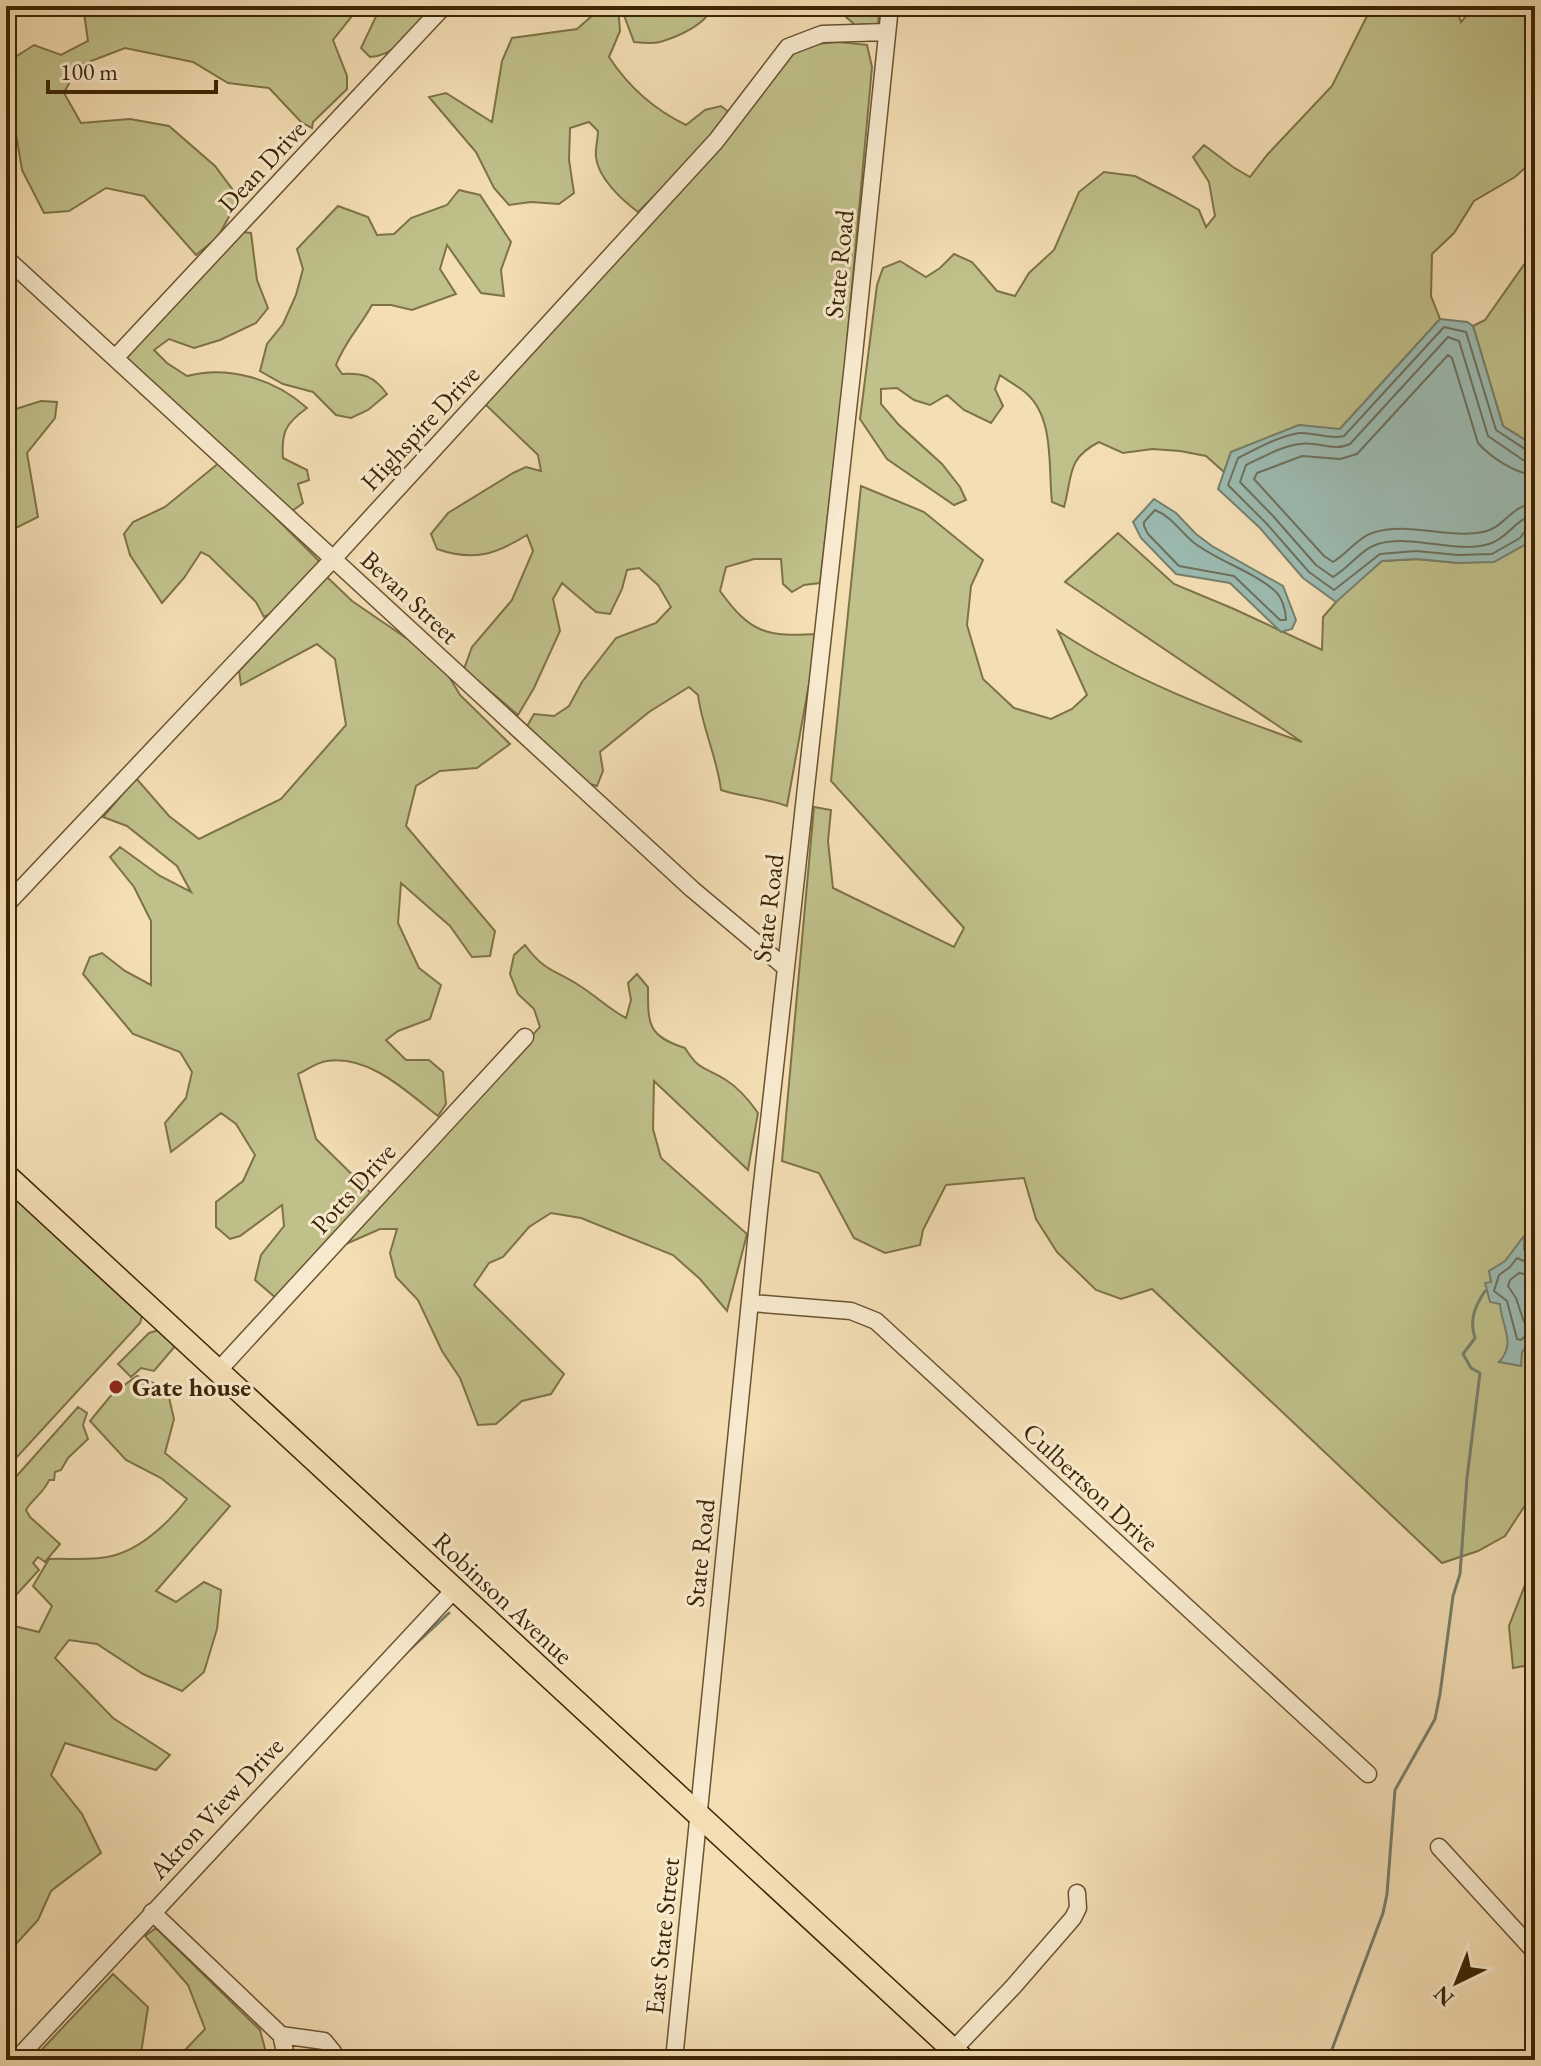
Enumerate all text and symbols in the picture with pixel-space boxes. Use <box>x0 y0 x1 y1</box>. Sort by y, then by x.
scale bar <box>48 44 216 94</box>
text: 100 m <box>60 56 118 87</box>
street label: Dean Drive <box>210 113 314 219</box>
street label: State Road <box>816 207 862 320</box>
street label: Highspire Drive <box>353 358 487 498</box>
street label: Bevan Street <box>353 543 467 651</box>
street label: State Road <box>745 851 792 964</box>
street label: Potts Drive <box>303 1135 403 1241</box>
place label: Gate house <box>132 1370 251 1404</box>
marker: Gate house <box>107 1378 125 1396</box>
street label: Culbertson Drive <box>1016 1415 1166 1559</box>
street label: State Road <box>677 1496 723 1609</box>
street label: Robinson Avenue <box>426 1524 580 1672</box>
street label: Akron View Drive <box>141 1730 291 1887</box>
street label: East State Street <box>637 1856 687 2016</box>
north arrow <box>1417 1942 1497 2022</box>
text: N <box>1427 1979 1460 2013</box>

